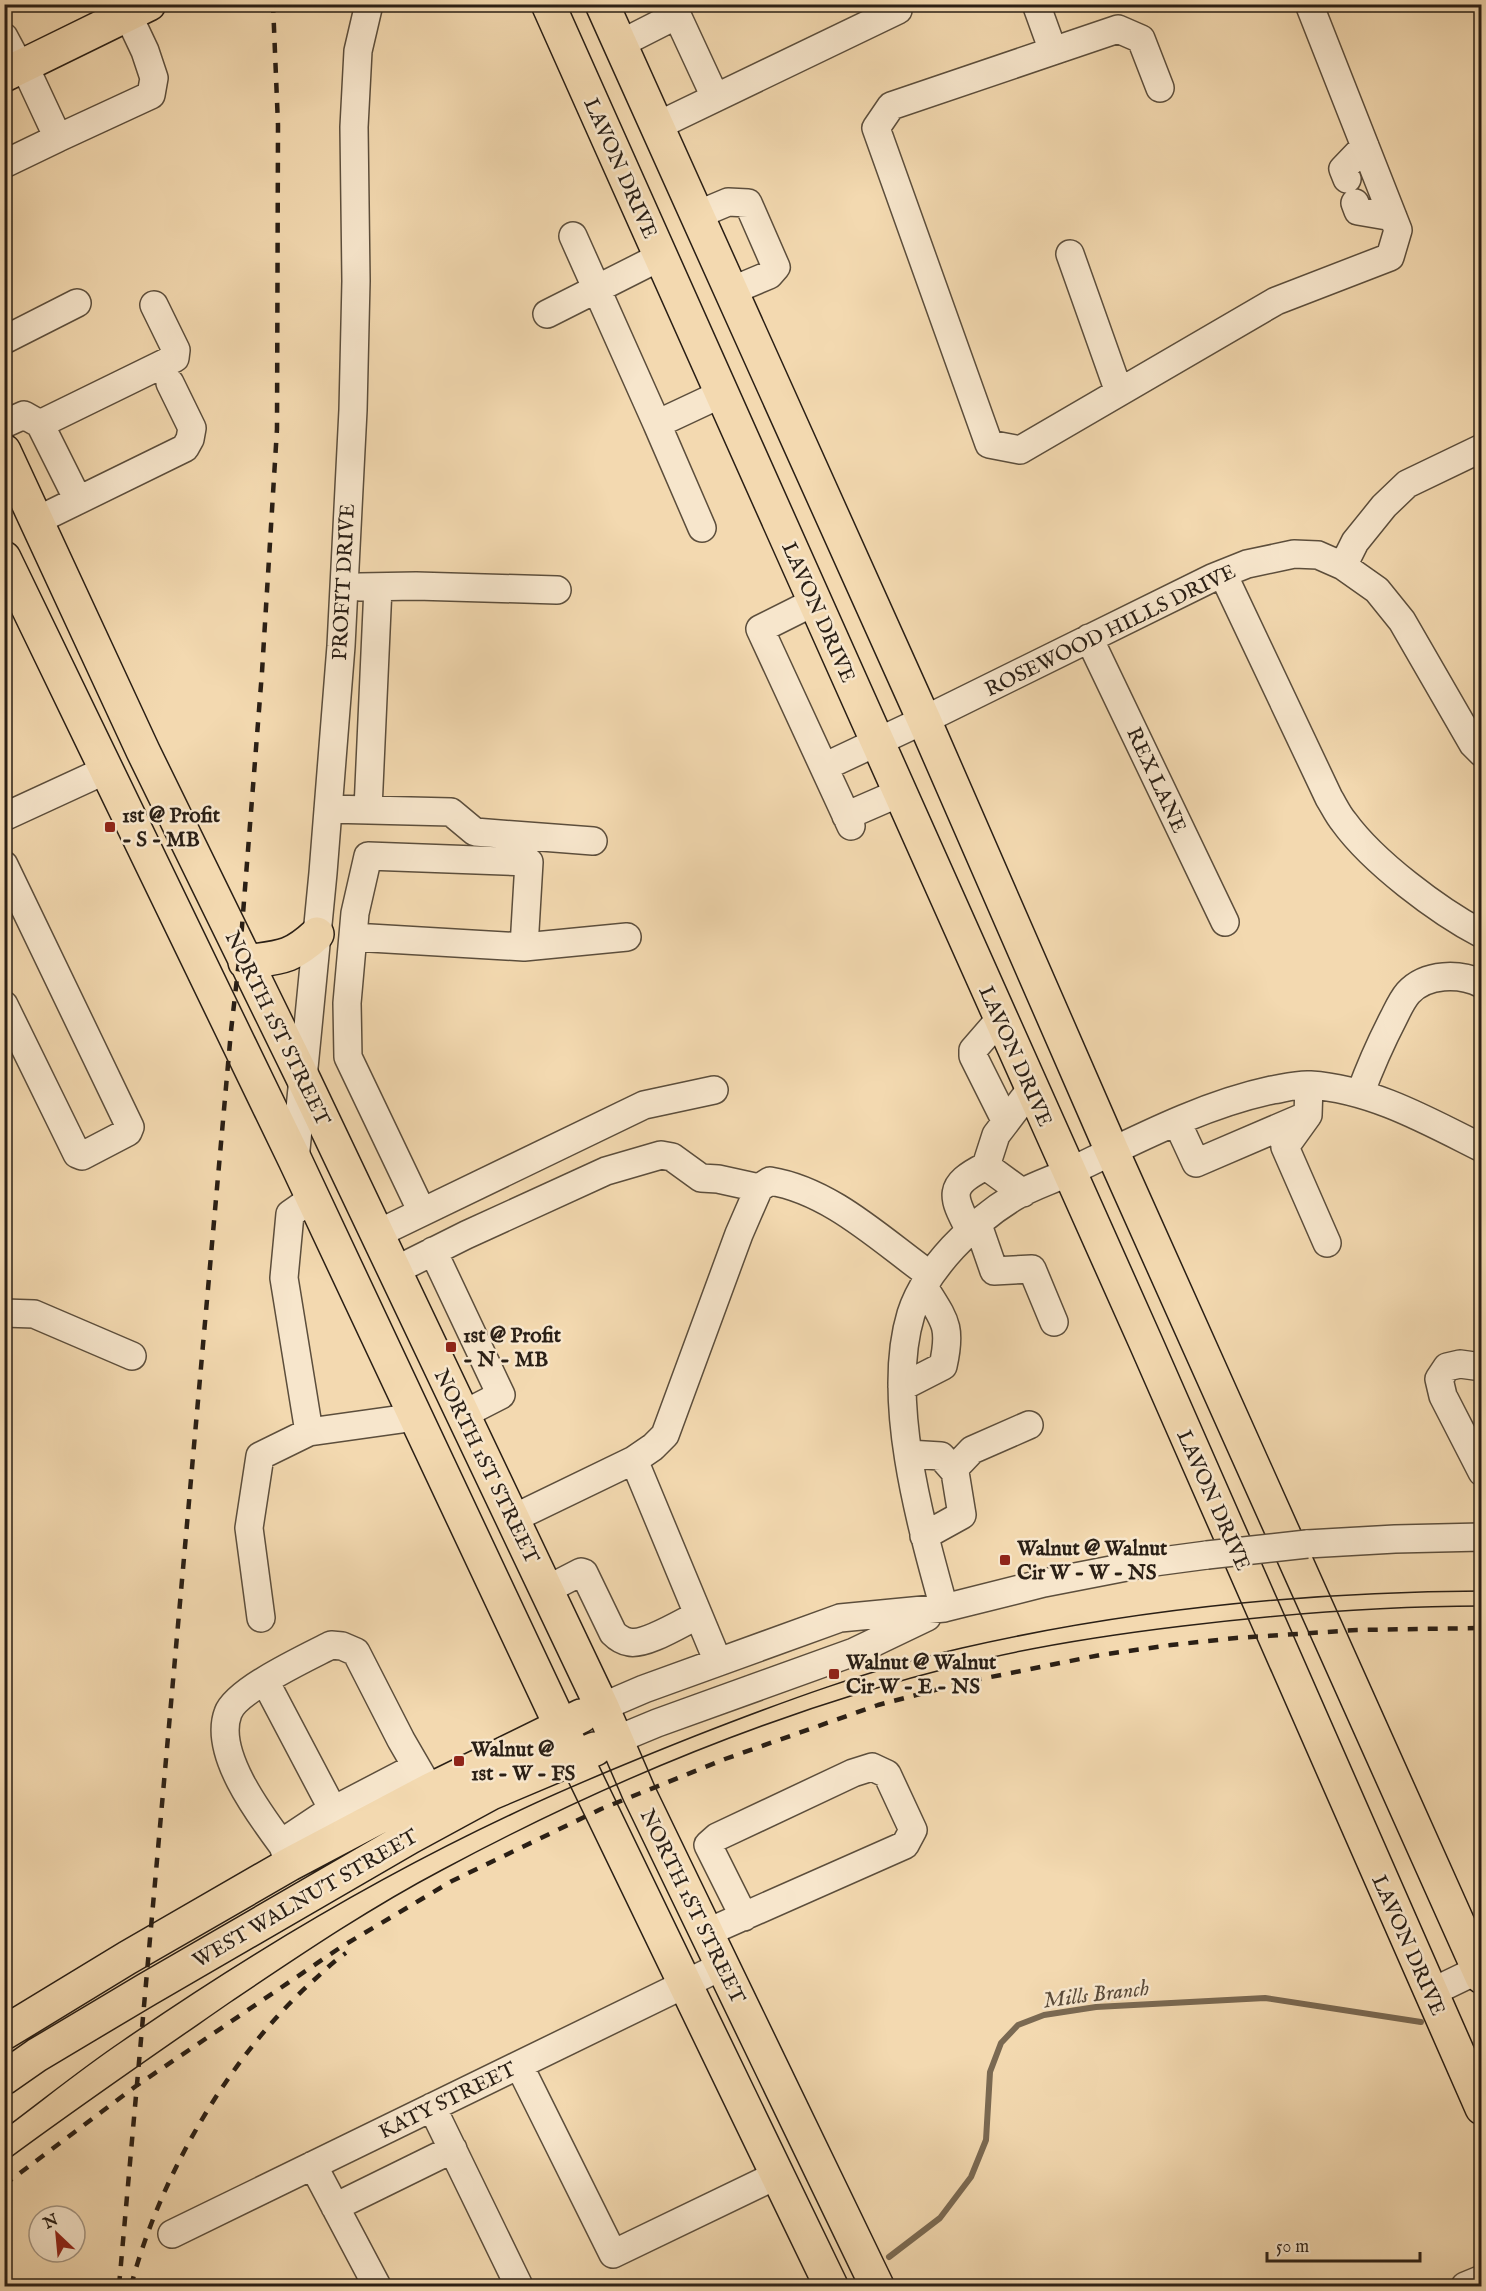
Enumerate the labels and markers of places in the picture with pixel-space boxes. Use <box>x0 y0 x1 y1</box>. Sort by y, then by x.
place label: 1st @ Profit - S - MB <box>122 803 221 854</box>
marker: 1st @ Profit - S - MB <box>103 820 117 834</box>
place label: 1st @ Profit - N - MB <box>463 1323 562 1374</box>
marker: 1st @ Profit - N - MB <box>444 1340 458 1354</box>
place label: Walnut @ Walnut Cir W - W - NS <box>1016 1536 1168 1587</box>
marker: Walnut @ Walnut Cir W - W - NS <box>998 1553 1012 1567</box>
place label: Walnut @ Walnut Cir W - E - NS <box>845 1650 997 1701</box>
marker: Walnut @ Walnut Cir W - E - NS <box>827 1667 841 1681</box>
place label: Walnut @ 1st - W - FS <box>470 1737 576 1788</box>
marker: Walnut @ 1st - W - FS <box>452 1754 466 1768</box>

